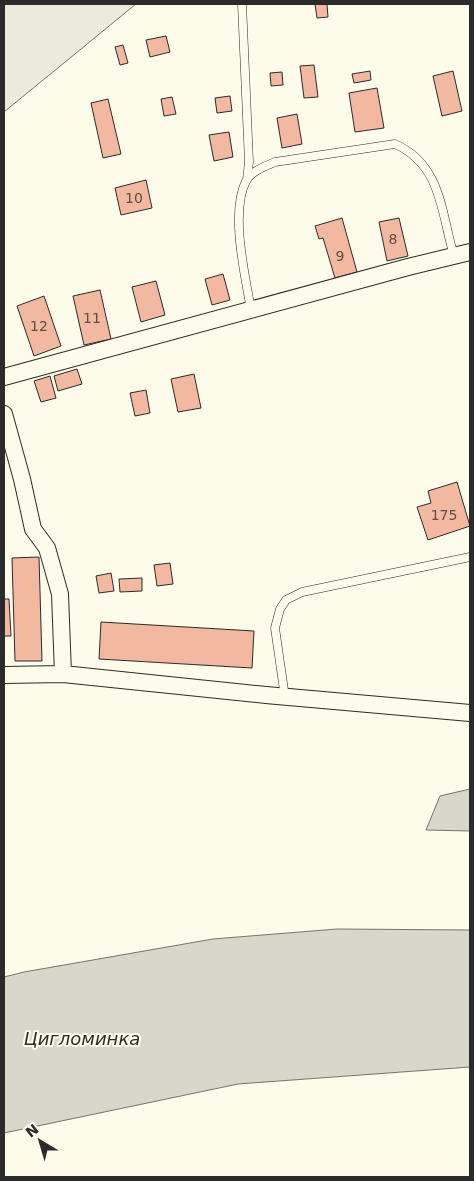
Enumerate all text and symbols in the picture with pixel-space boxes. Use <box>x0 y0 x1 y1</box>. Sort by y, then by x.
house number: 10 <box>125 190 143 206</box>
house number: 8 <box>389 231 397 247</box>
house number: 9 <box>336 248 344 264</box>
house number: 11 <box>83 310 101 326</box>
house number: 12 <box>30 318 48 334</box>
house number: 175 <box>431 507 457 523</box>
water label: Цигломинка <box>24 1028 140 1049</box>
north arrow <box>15 1116 65 1166</box>
text: N <box>22 1121 42 1141</box>

